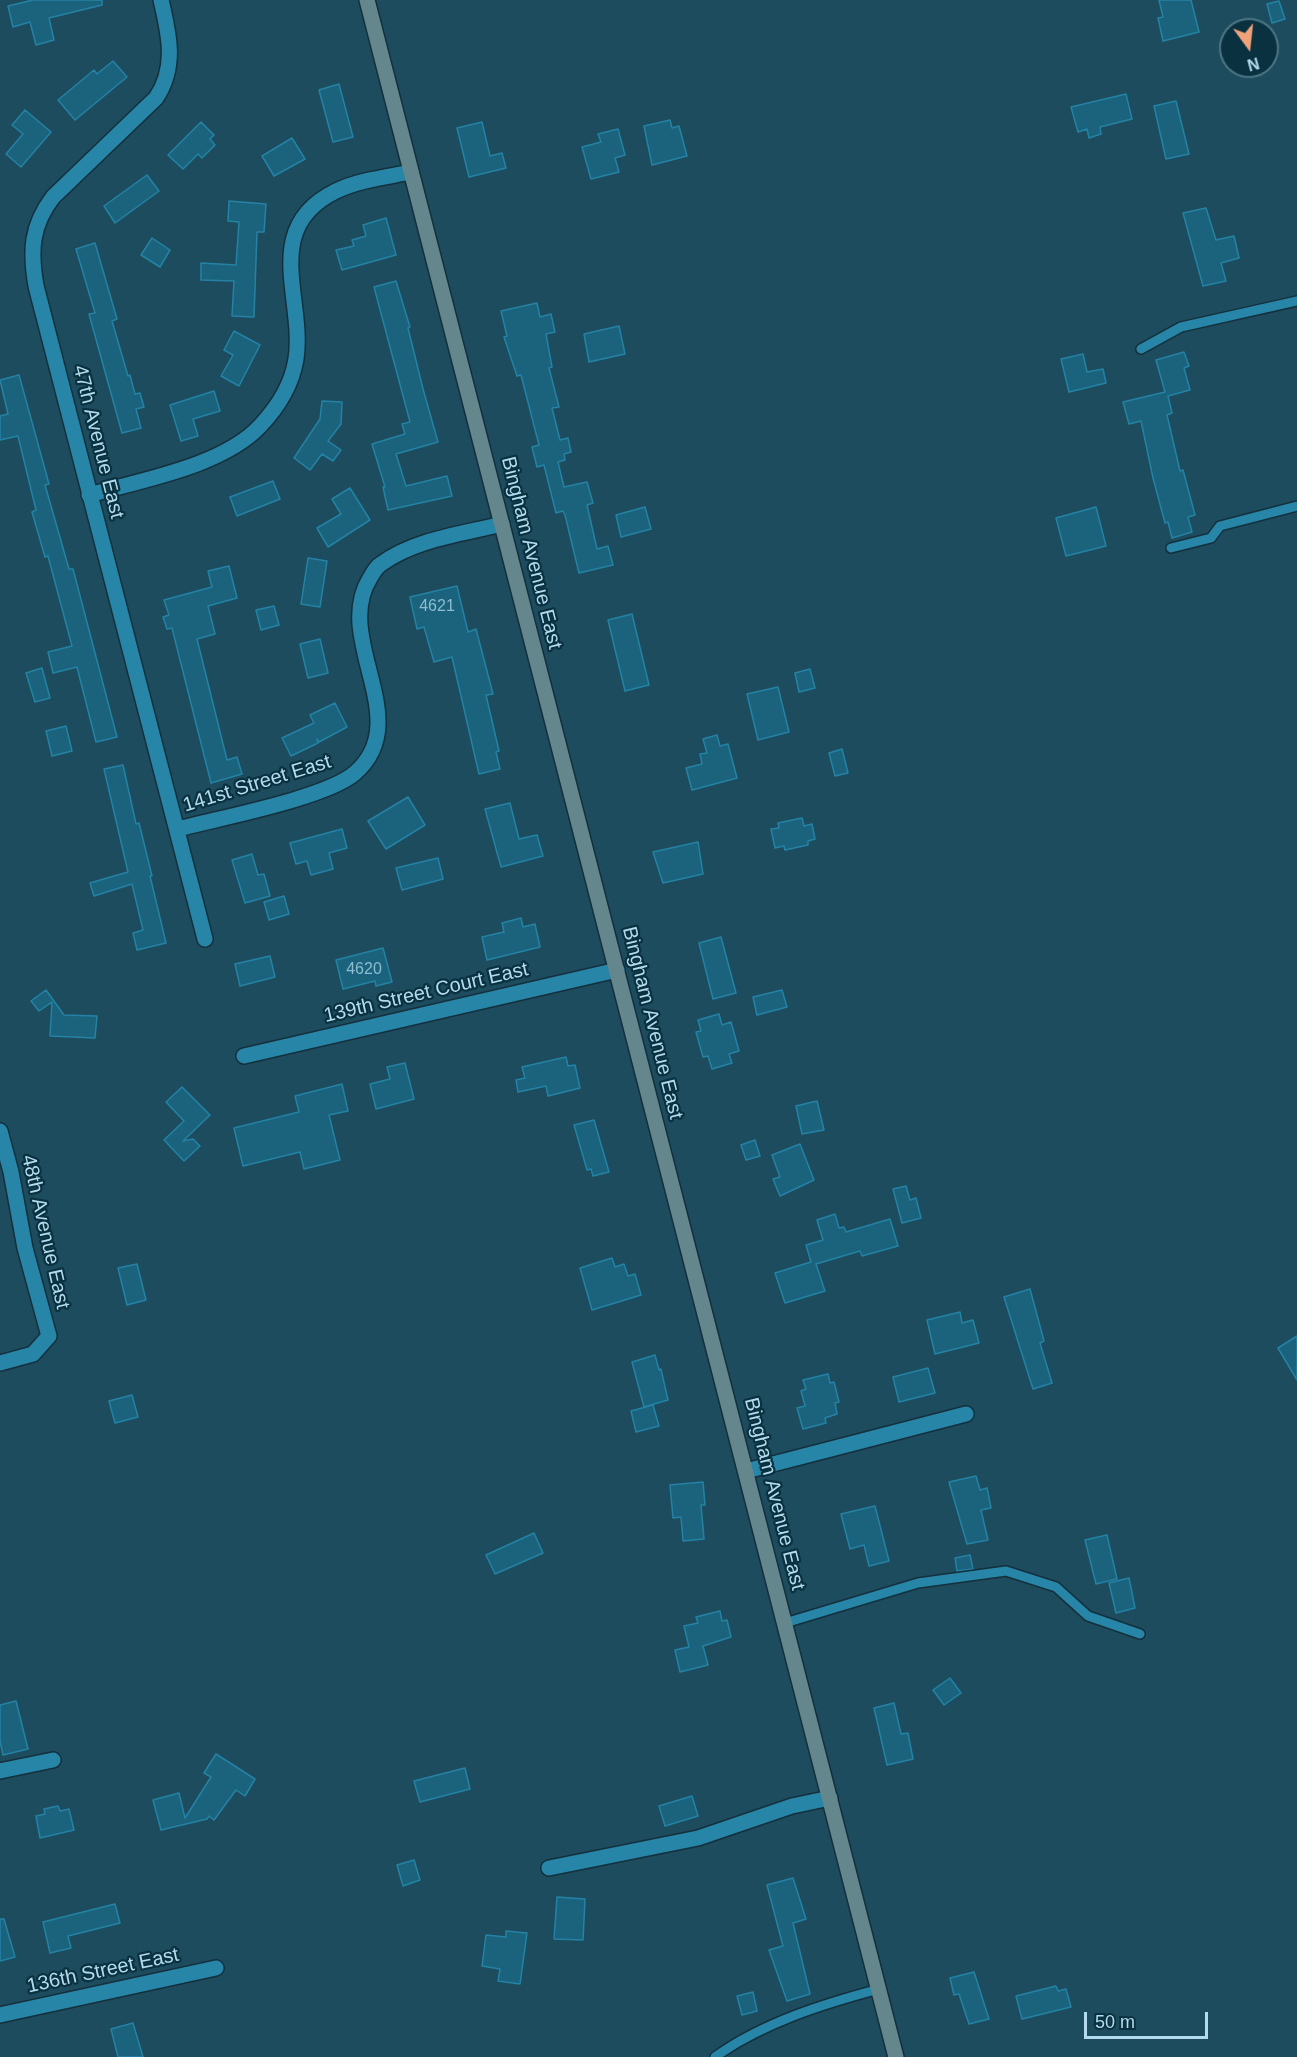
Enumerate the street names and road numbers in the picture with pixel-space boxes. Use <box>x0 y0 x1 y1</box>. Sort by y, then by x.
street label: 47th Avenue East <box>67 363 129 521</box>
street label: Bingham Avenue East <box>495 454 567 652</box>
street label: 141st Street East <box>180 750 334 818</box>
street label: Bingham Avenue East <box>616 924 688 1122</box>
street label: 139th Street Court East <box>321 958 531 1028</box>
street label: 48th Avenue East <box>16 1153 74 1311</box>
street label: Bingham Avenue East <box>738 1395 810 1593</box>
street label: 136th Street East <box>25 1943 181 1999</box>

